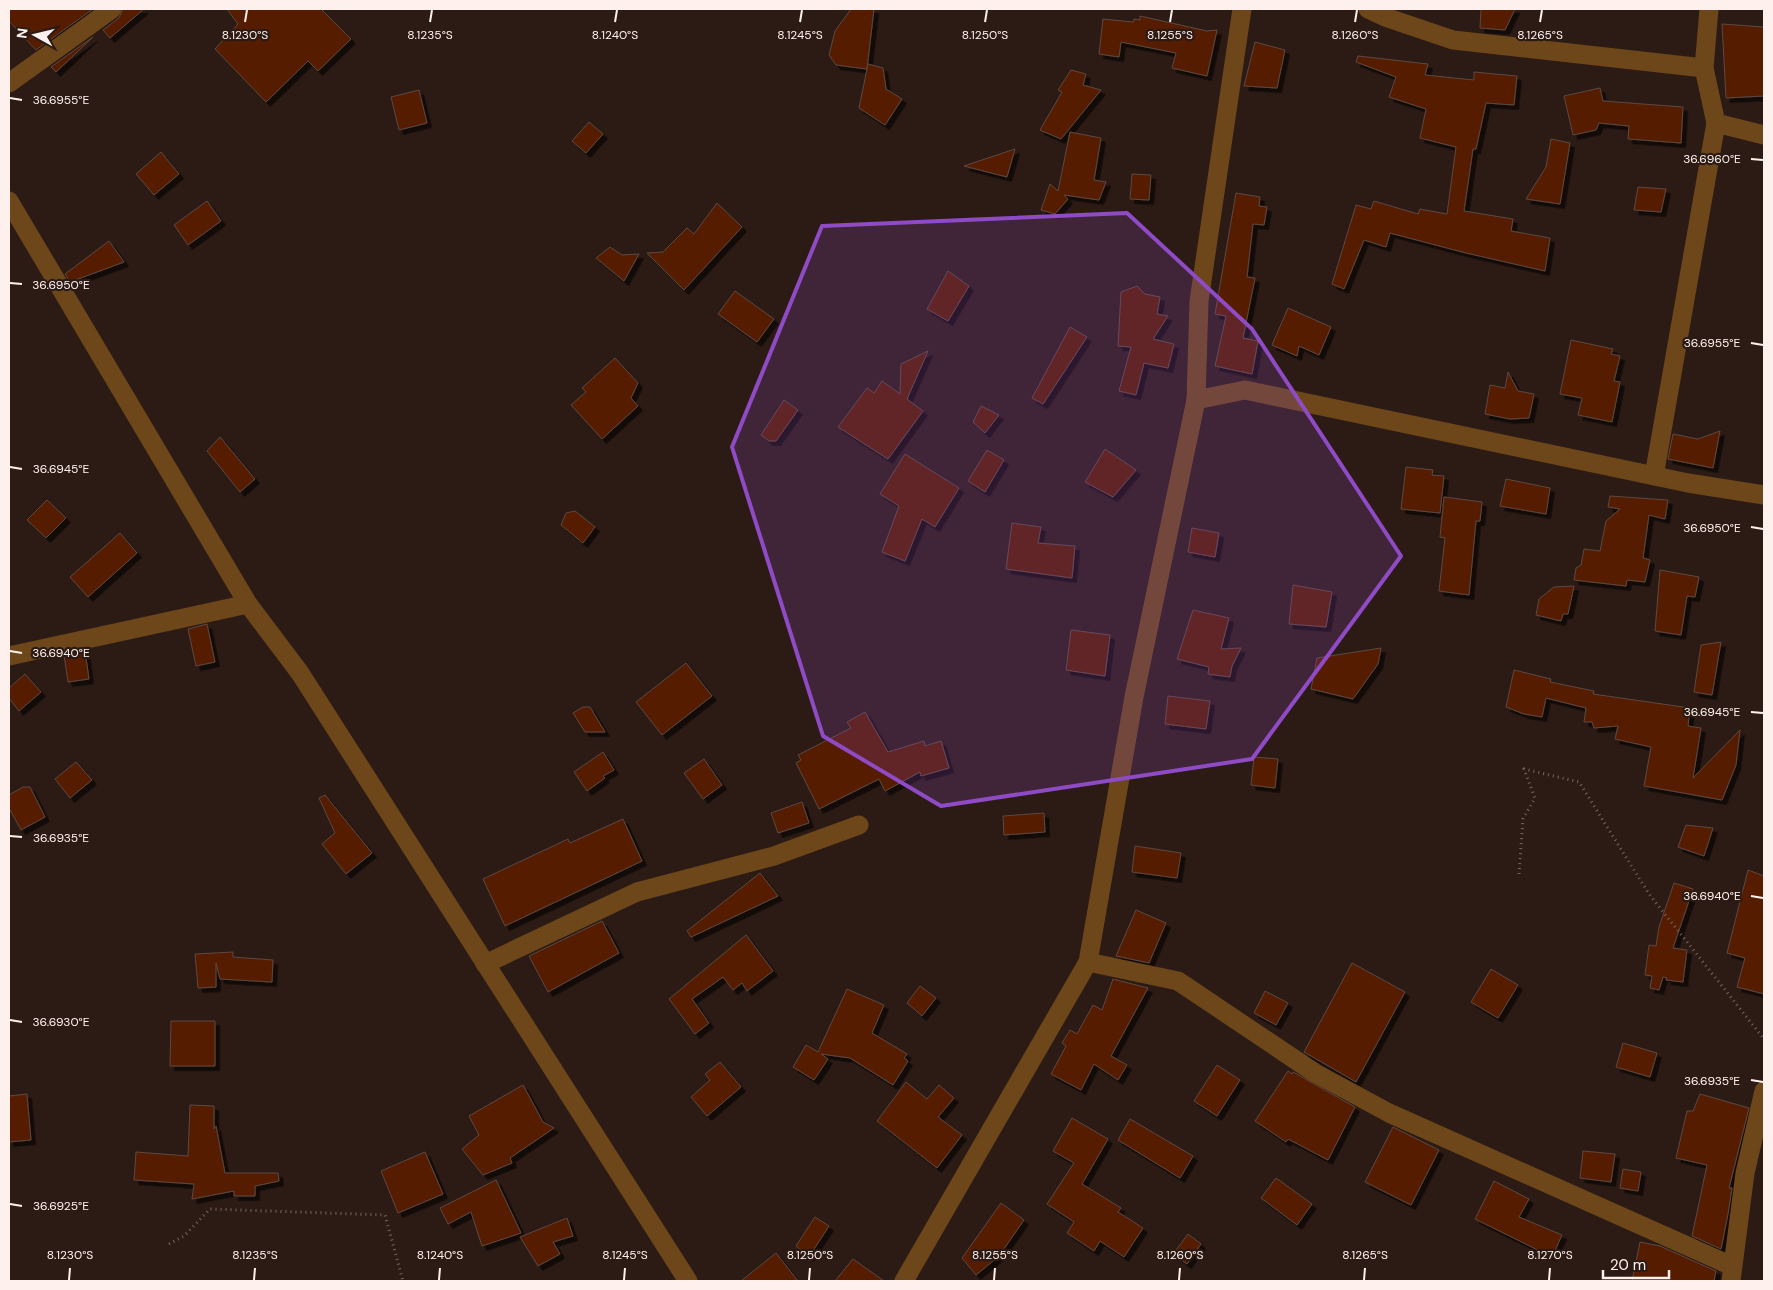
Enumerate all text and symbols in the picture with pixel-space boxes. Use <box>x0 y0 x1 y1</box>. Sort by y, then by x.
north arrow <box>10 10 60 60</box>
text: N <box>13 27 32 40</box>
text: 8.1230°S <box>222 27 268 43</box>
text: 8.1235°S <box>407 27 453 43</box>
text: 8.1240°S <box>592 27 638 43</box>
text: 8.1245°S <box>777 27 823 43</box>
text: 8.1250°S <box>962 27 1008 43</box>
text: 8.1255°S <box>1147 27 1193 43</box>
text: 8.1260°S <box>1332 27 1378 43</box>
text: 8.1265°S <box>1517 27 1563 43</box>
text: 36.6955°E <box>33 92 89 108</box>
text: 36.6960°E <box>1683 151 1741 167</box>
text: 36.6950°E <box>32 277 90 293</box>
text: 36.6955°E <box>1684 335 1740 351</box>
text: 36.6945°E <box>33 461 89 477</box>
text: 36.6950°E <box>1683 520 1741 536</box>
text: 36.6940°E <box>32 645 90 661</box>
text: 36.6945°E <box>1684 704 1740 720</box>
text: 36.6935°E <box>33 830 89 846</box>
text: 36.6940°E <box>1683 888 1741 904</box>
text: 36.6930°E <box>32 1014 90 1030</box>
text: 36.6935°E <box>1684 1073 1740 1089</box>
text: 36.6925°E <box>33 1198 89 1214</box>
text: 8.1230°S <box>47 1247 93 1263</box>
text: 8.1235°S <box>232 1247 278 1263</box>
text: 8.1240°S <box>417 1247 463 1263</box>
text: 8.1245°S <box>602 1247 648 1263</box>
text: 8.1250°S <box>787 1247 833 1263</box>
text: 8.1255°S <box>972 1247 1018 1263</box>
text: 8.1260°S <box>1157 1247 1203 1263</box>
text: 8.1265°S <box>1342 1247 1388 1263</box>
text: 8.1270°S <box>1527 1247 1573 1263</box>
scale bar <box>1603 1248 1669 1280</box>
text: 20 m <box>1610 1255 1646 1275</box>

